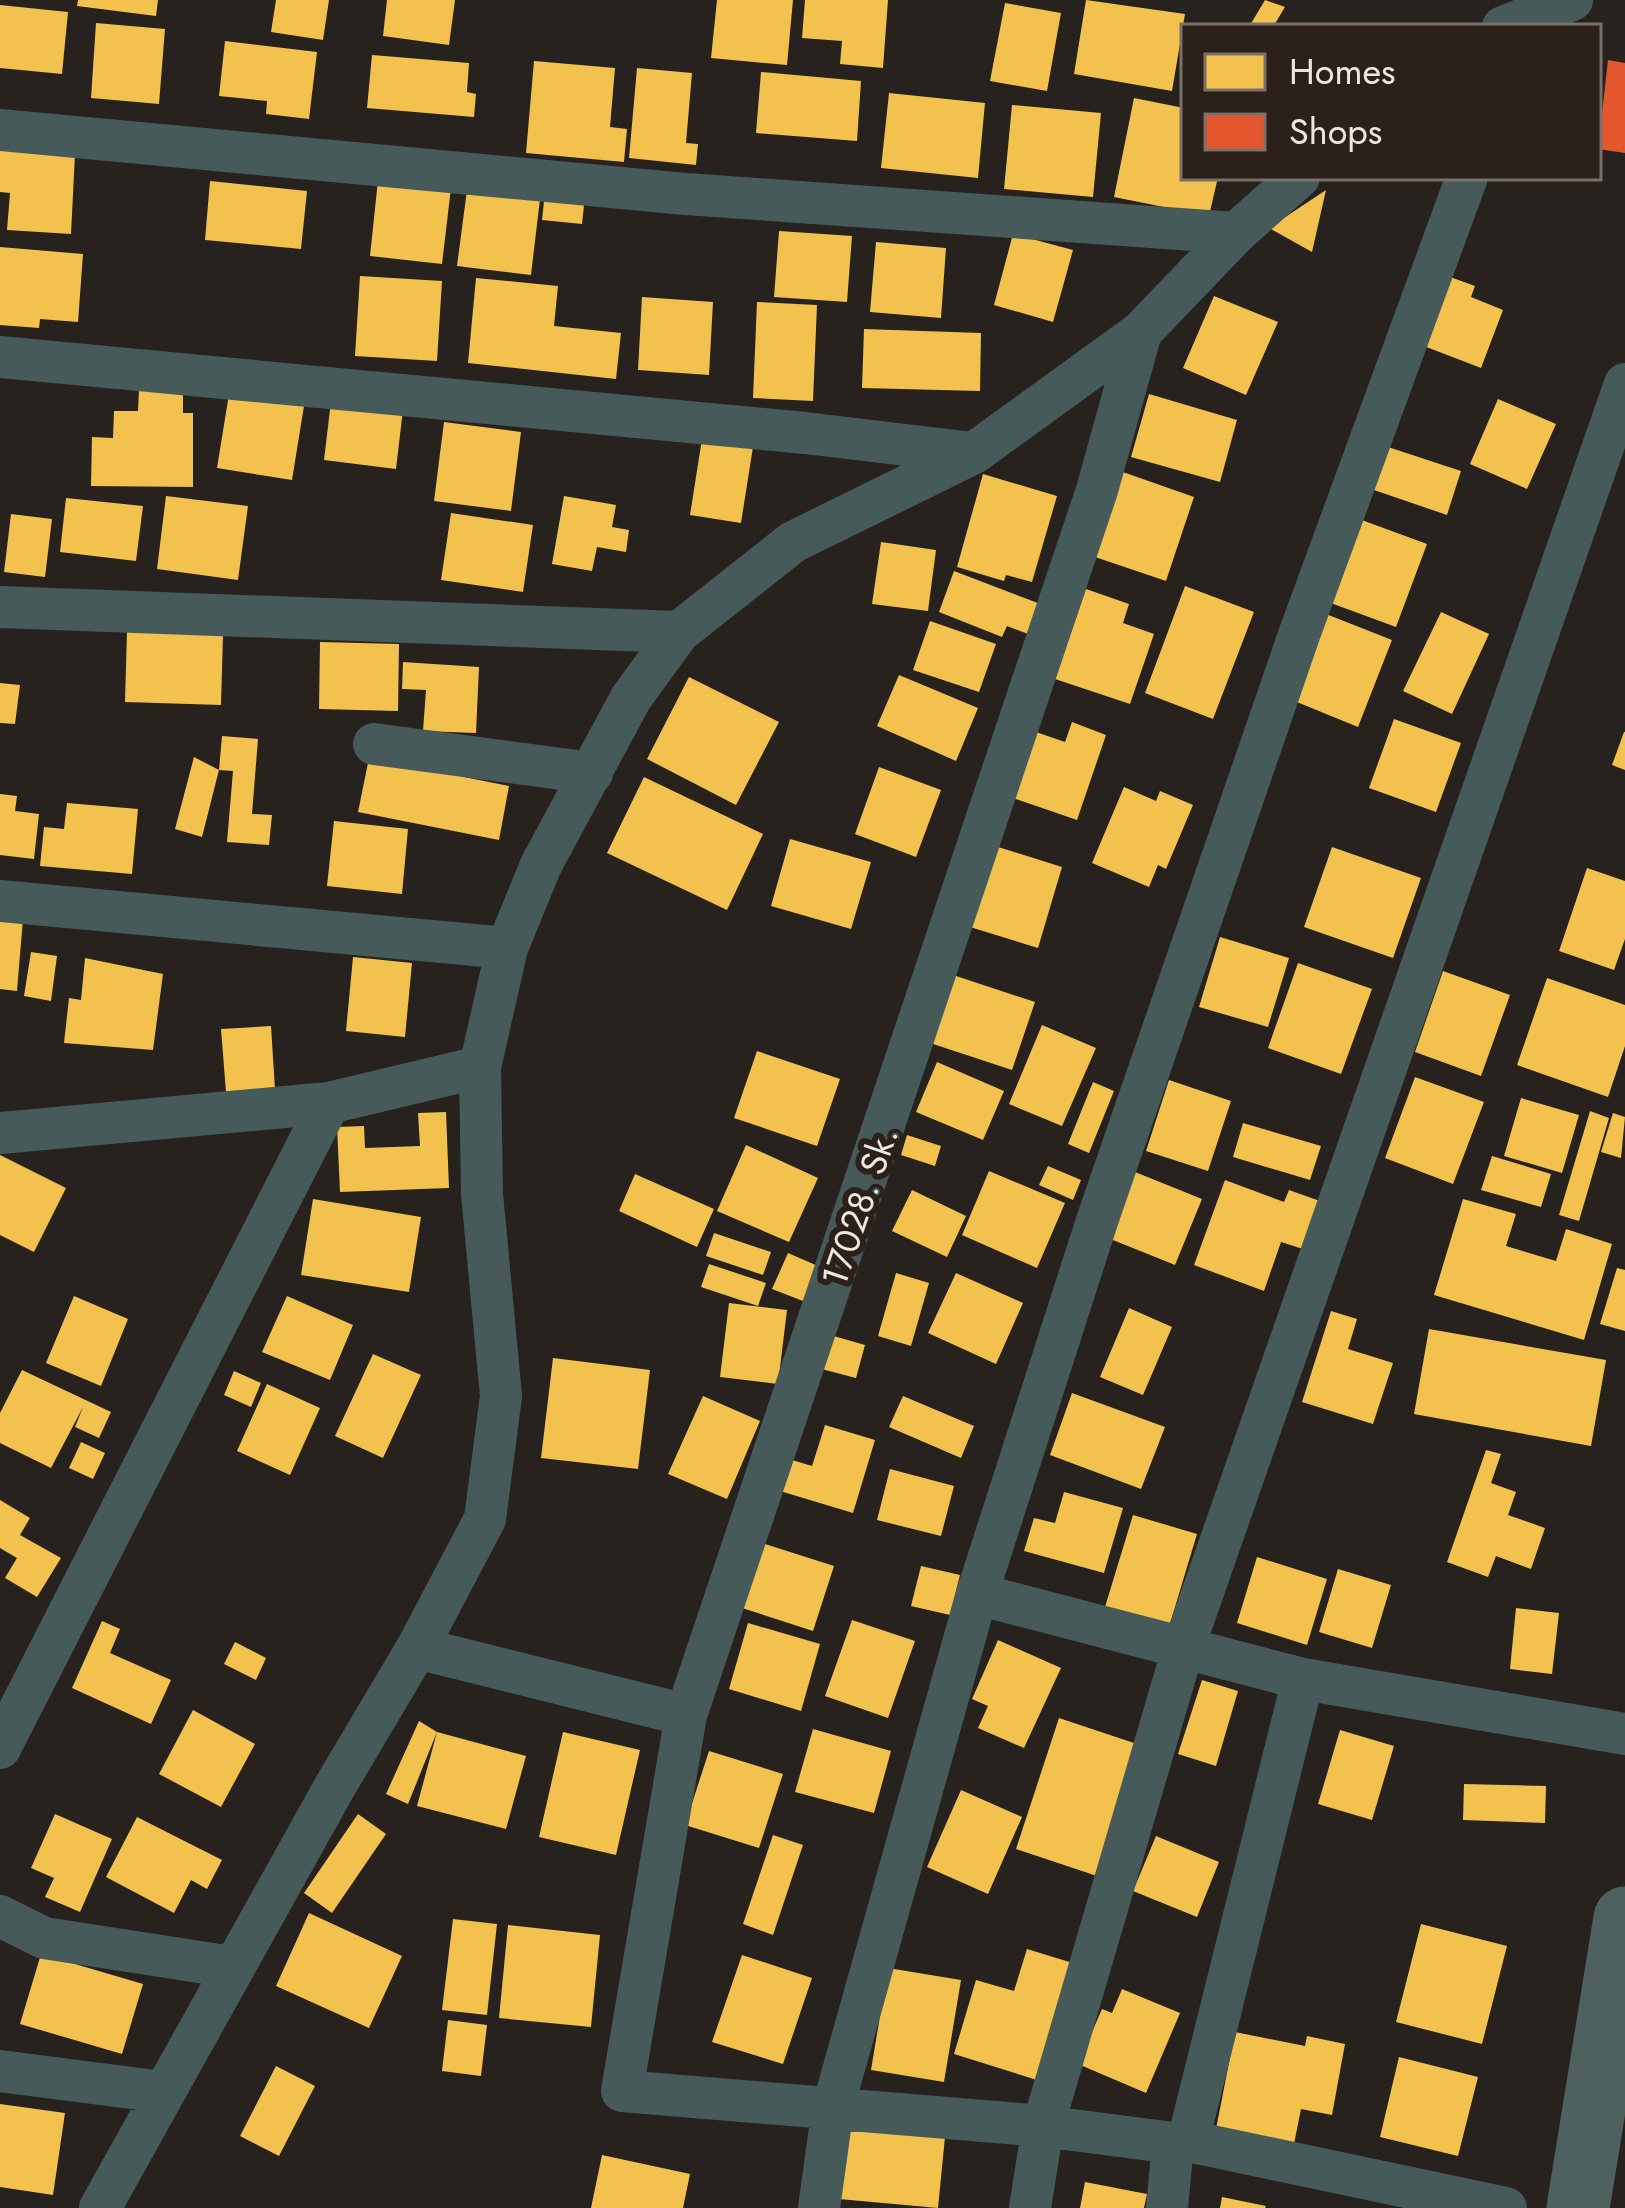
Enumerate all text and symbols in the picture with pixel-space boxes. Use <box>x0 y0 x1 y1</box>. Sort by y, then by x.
legend <box>1181 24 1601 180</box>
text: Homes <box>1289 45 1396 97</box>
text: Shops <box>1289 105 1382 157</box>
street label: 17028. Sk. <box>807 1119 911 1293</box>

